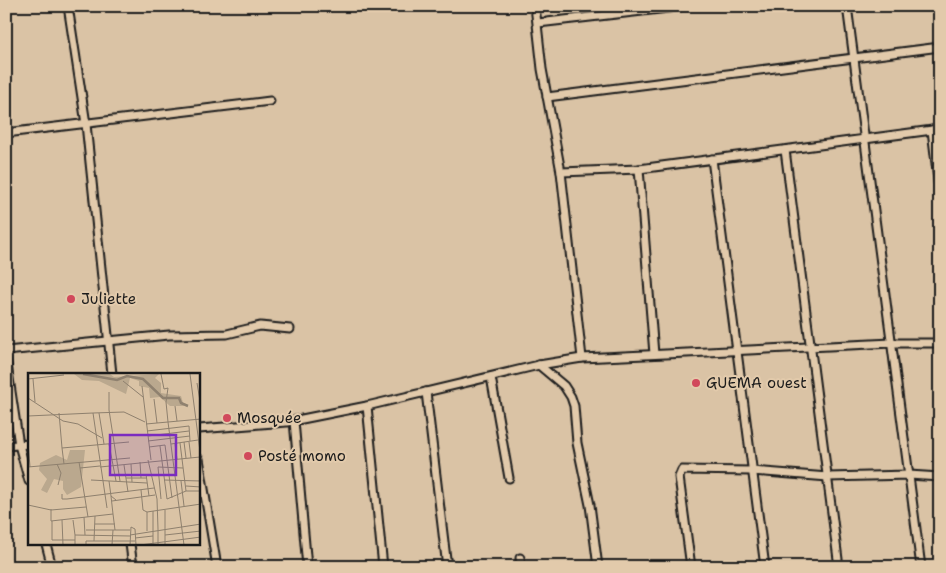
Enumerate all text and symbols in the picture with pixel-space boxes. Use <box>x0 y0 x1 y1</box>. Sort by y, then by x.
place label: Juliette <box>81 289 136 309</box>
marker: Juliette <box>65 293 77 305</box>
inset map <box>28 373 200 546</box>
place label: GUEMA ouest <box>706 373 807 393</box>
marker: GUEMA ouest <box>690 377 702 389</box>
place label: Mosquée <box>237 408 302 428</box>
marker: Mosquée <box>221 412 233 424</box>
place label: Posté momo <box>258 446 346 466</box>
marker: Posté momo <box>242 450 254 462</box>

